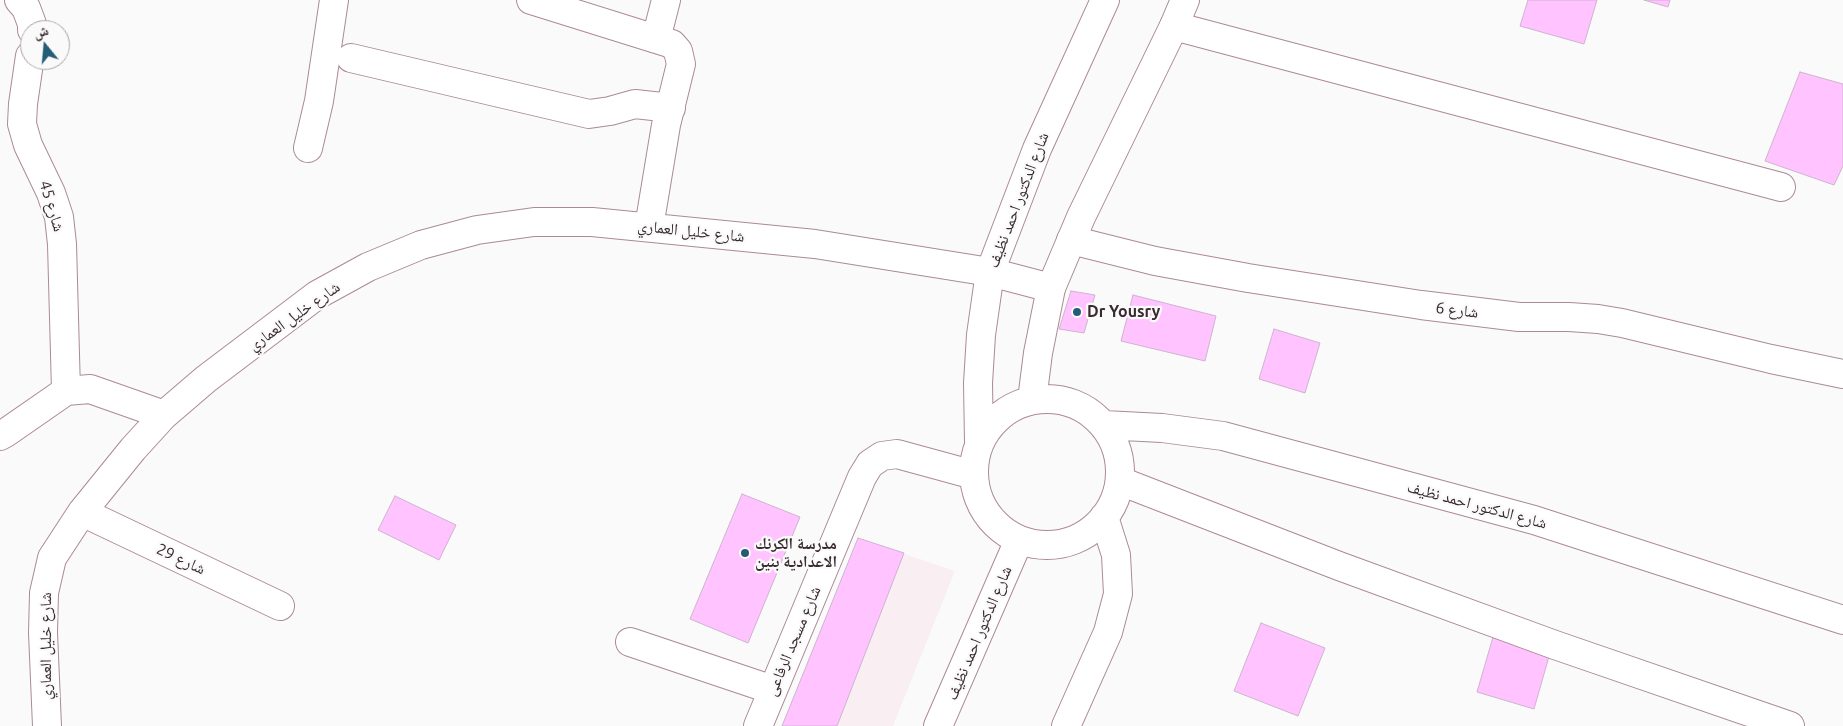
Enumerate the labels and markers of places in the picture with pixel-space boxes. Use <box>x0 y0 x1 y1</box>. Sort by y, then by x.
place label: Dr Yousry <box>1087 302 1160 322</box>
marker: Dr Yousry <box>1071 306 1083 318</box>
place label: مدرسة الكرنك الاعدادية بنين <box>755 534 837 572</box>
marker: مدرسة الكرنك الاعدادية بنين <box>739 547 751 559</box>

